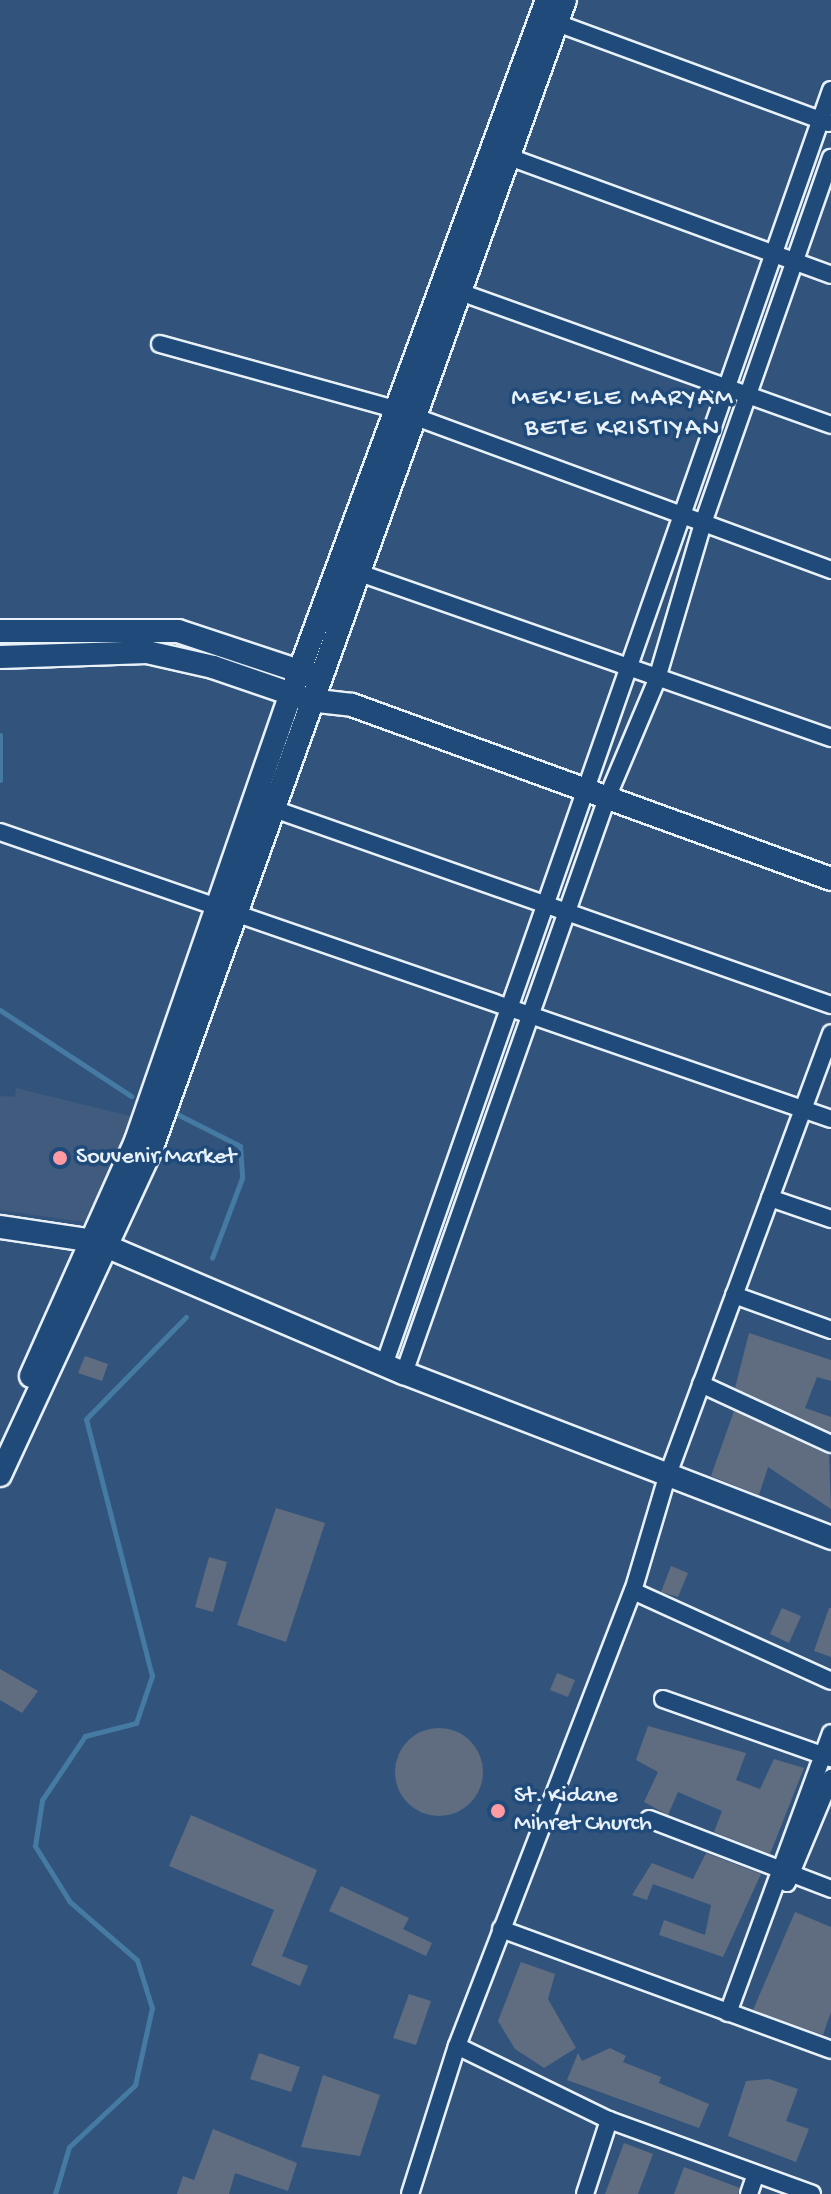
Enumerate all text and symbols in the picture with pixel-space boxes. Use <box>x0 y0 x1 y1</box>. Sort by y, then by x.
district label: MEK'ELE MARYAM BETE KRISTIYAN <box>511 384 735 446</box>
place label: Souvenir Market <box>76 1144 236 1172</box>
marker: Souvenir Market <box>51 1149 69 1167</box>
place label: St. Kidane Mihret Church <box>514 1783 652 1839</box>
marker: St. Kidane Mihret Church <box>489 1802 507 1820</box>

